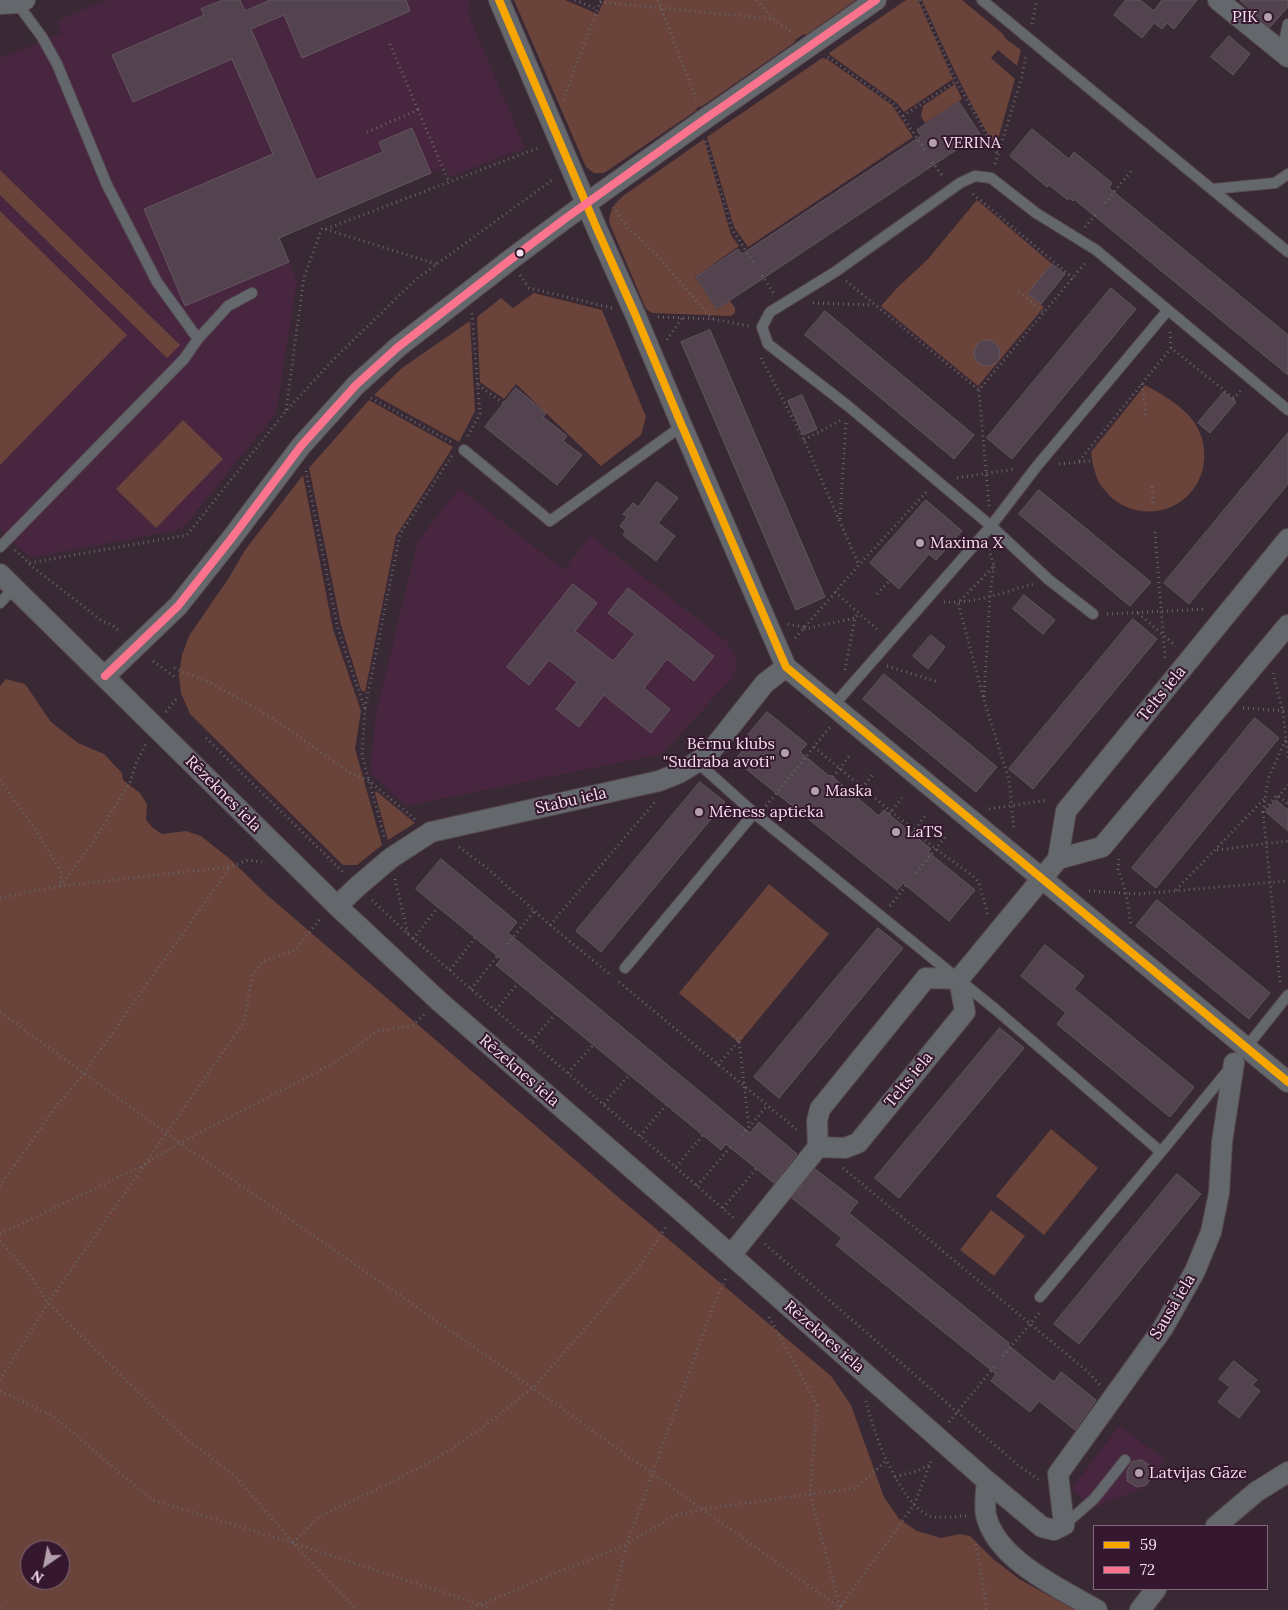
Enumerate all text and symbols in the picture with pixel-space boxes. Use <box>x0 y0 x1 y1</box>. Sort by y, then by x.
place label: PIK <box>1232 7 1258 27</box>
marker: PIK <box>1262 11 1274 23</box>
place label: VERINA <box>943 133 1001 153</box>
marker: VERINA <box>927 137 939 149</box>
unlabelled marker <box>515 248 525 258</box>
place label: Maxima X <box>930 533 1003 553</box>
marker: Maxima X <box>914 537 926 549</box>
street label: Telts iela <box>1134 662 1190 726</box>
place label: Bērnu klubs "Sudraba avoti" <box>663 734 775 772</box>
marker: Bērnu klubs "Sudraba avoti" <box>779 747 791 759</box>
street label: Rēzeknes iela <box>181 752 265 836</box>
place label: Maska <box>825 781 872 801</box>
street label: Stabu iela <box>534 784 608 818</box>
marker: Maska <box>809 785 821 797</box>
place label: Mēness aptieka <box>709 802 824 822</box>
marker: Mēness aptieka <box>693 806 705 818</box>
place label: LaTS <box>906 822 943 842</box>
marker: LaTS <box>890 826 902 838</box>
street label: Rēzeknes iela <box>475 1031 563 1111</box>
street label: Telts iela <box>881 1048 937 1112</box>
street label: Sausā iela <box>1146 1271 1200 1343</box>
street label: Rēzeknes iela <box>780 1297 868 1377</box>
place label: Latvijas Gāze <box>1149 1463 1247 1483</box>
marker: Latvijas Gāze <box>1133 1467 1145 1479</box>
legend <box>1093 1525 1268 1590</box>
text: 59 <box>1140 1535 1157 1554</box>
north arrow <box>20 1540 70 1590</box>
text: 72 <box>1140 1560 1155 1579</box>
text: N <box>28 1566 47 1587</box>

